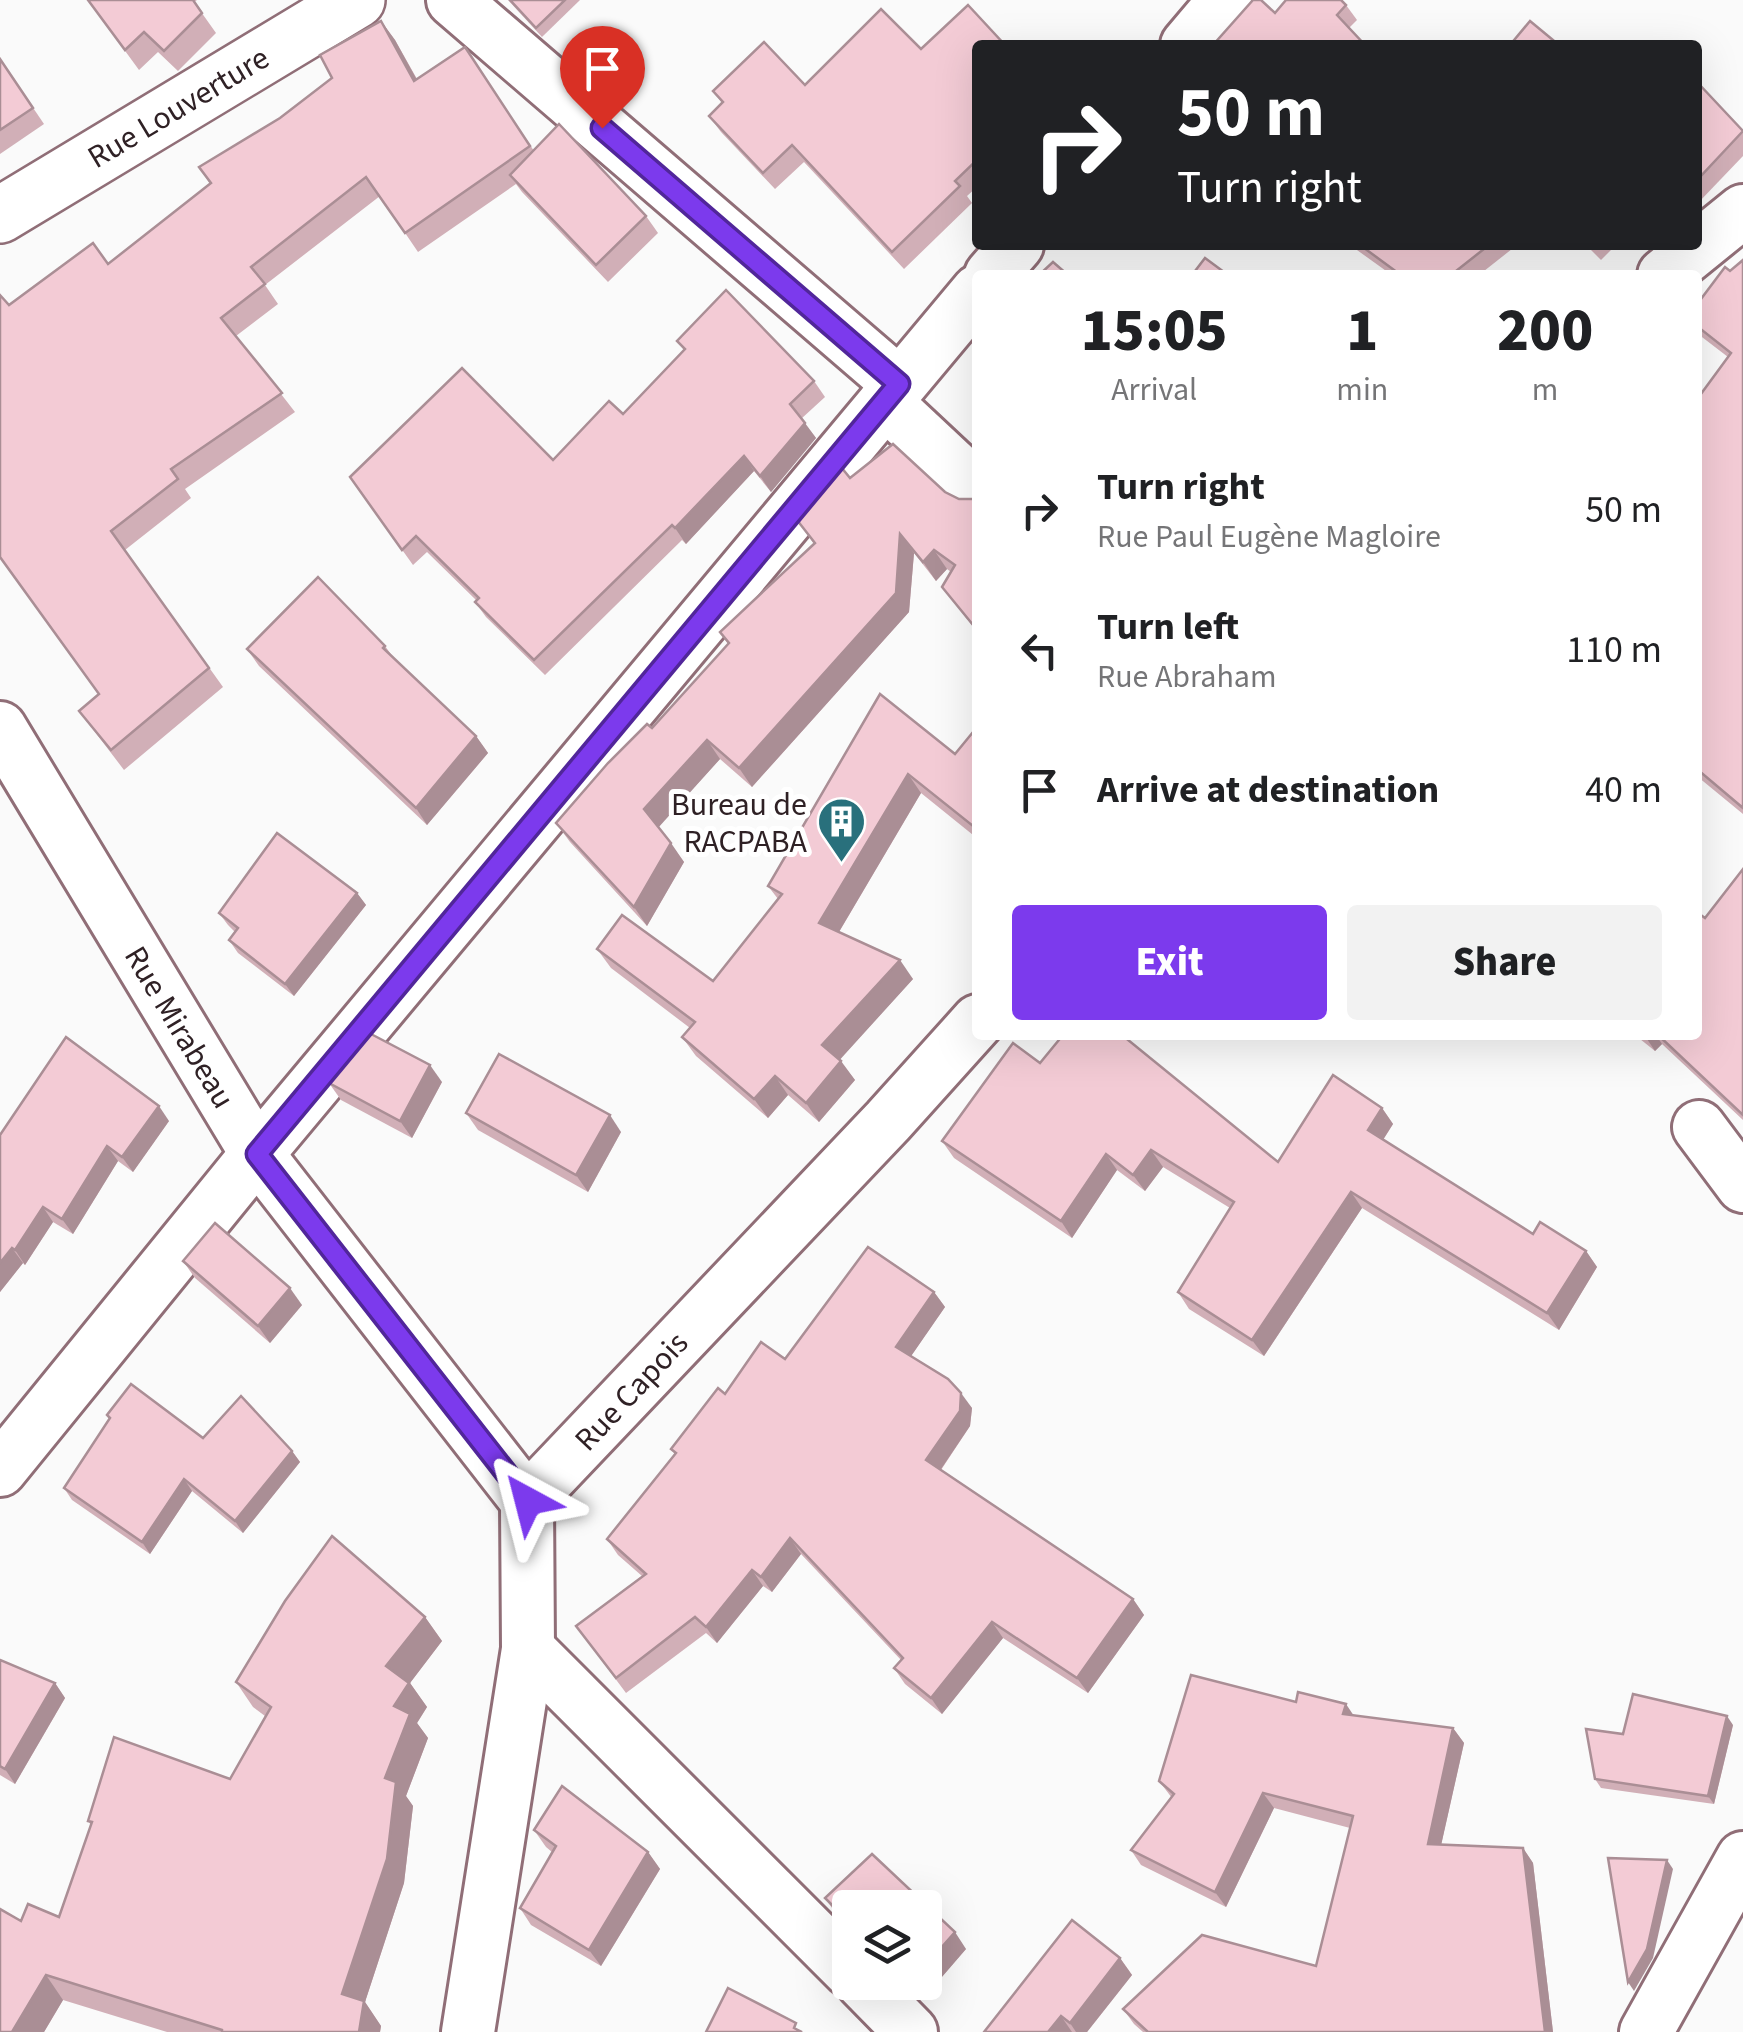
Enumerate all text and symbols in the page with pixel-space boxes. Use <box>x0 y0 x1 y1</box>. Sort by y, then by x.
pin <box>560 26 645 129</box>
street label: Rue Louverture <box>79 35 278 180</box>
icon: arrive <box>575 41 630 96</box>
text: 50 m <box>1177 63 1325 163</box>
icon: right <box>1012 80 1142 210</box>
text: Turn right <box>1177 156 1362 220</box>
text: 15:05 <box>1081 289 1228 374</box>
text: 1 <box>1346 289 1378 374</box>
text: 200 <box>1497 289 1593 374</box>
text: Arrival <box>1111 367 1197 413</box>
text: min <box>1336 367 1388 413</box>
text: m <box>1532 367 1558 413</box>
text: Turn right <box>1097 460 1265 514</box>
icon: right <box>1012 483 1067 538</box>
text: 50 m <box>1585 483 1662 537</box>
text: Rue Paul Eugène Magloire <box>1097 514 1441 560</box>
text: Turn left <box>1097 600 1239 654</box>
icon: left <box>1012 623 1067 678</box>
text: 110 m <box>1566 623 1662 677</box>
text: Rue Abraham <box>1097 654 1277 700</box>
icon: arrive <box>1012 763 1067 818</box>
text: Arrive at destination <box>1097 763 1439 817</box>
text: 40 m <box>1585 763 1662 817</box>
place label: Bureau de RACPABA <box>671 782 808 865</box>
building icon: Bureau de RACPABA <box>816 796 868 864</box>
button: Exit <box>1012 905 1327 1020</box>
button: Share <box>1347 905 1662 1020</box>
street label: Rue Mirabeau <box>113 938 246 1117</box>
street label: Rue Capois <box>564 1322 699 1462</box>
position arrow <box>476 1449 580 1553</box>
map controls <box>832 1890 942 2000</box>
button: layers <box>832 1890 942 2000</box>

